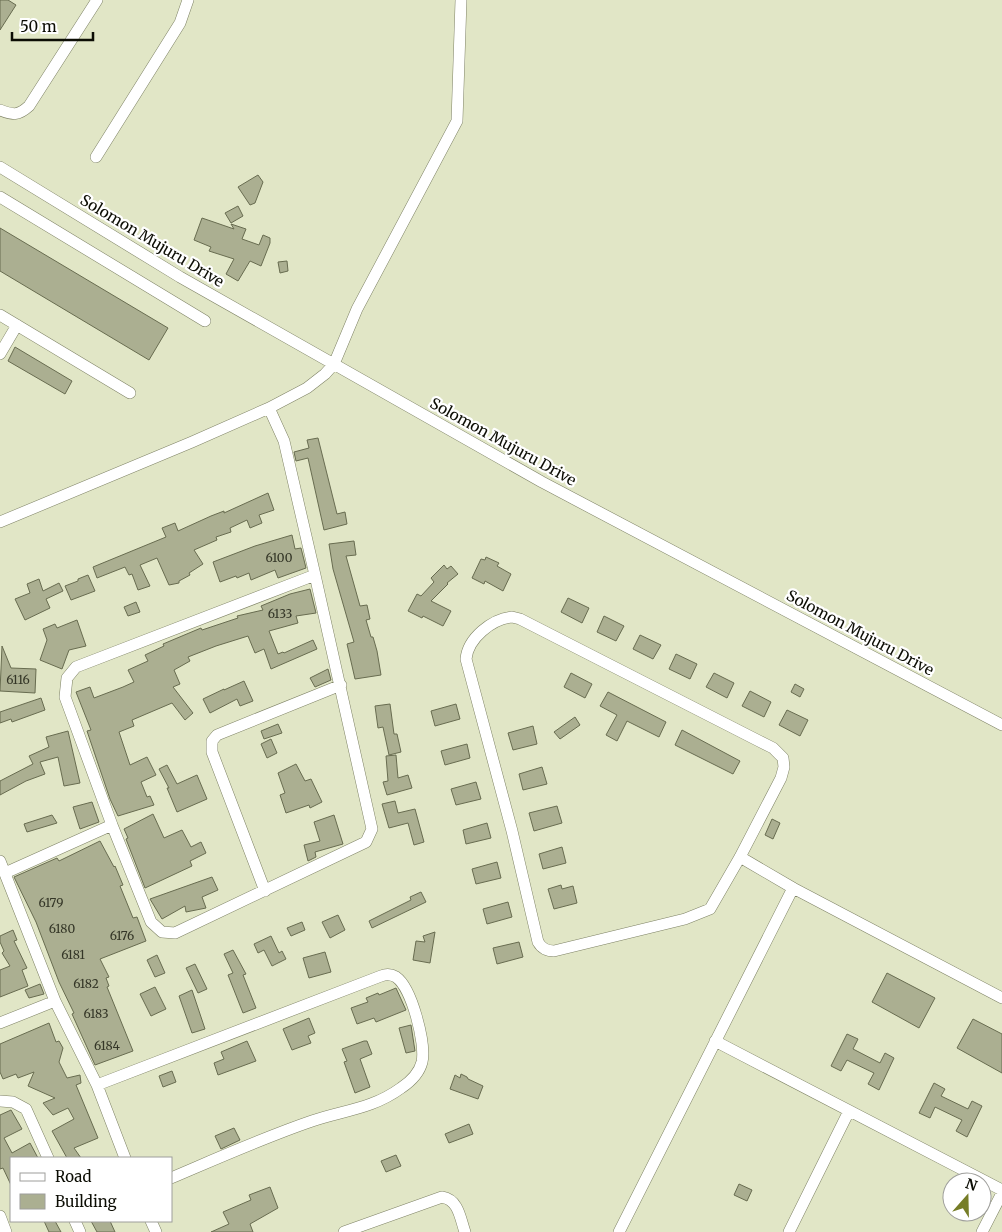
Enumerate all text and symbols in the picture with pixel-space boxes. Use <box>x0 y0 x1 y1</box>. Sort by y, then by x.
scale bar <box>12 10 94 42</box>
text: 50 m <box>20 17 57 36</box>
street label: Solomon Mujuru Drive <box>77 190 228 291</box>
street label: Solomon Mujuru Drive <box>427 393 580 490</box>
house number: 6100 <box>266 550 293 565</box>
street label: Solomon Mujuru Drive <box>783 586 937 680</box>
house number: 6133 <box>268 606 292 621</box>
house number: 6116 <box>6 672 30 687</box>
house number: 6179 <box>38 895 64 910</box>
house number: 6180 <box>49 921 75 936</box>
house number: 6176 <box>110 928 134 943</box>
house number: 6181 <box>61 947 85 962</box>
house number: 6182 <box>73 976 99 991</box>
house number: 6183 <box>83 1006 109 1021</box>
house number: 6184 <box>94 1038 121 1053</box>
legend <box>10 1157 172 1222</box>
text: Road <box>55 1167 91 1186</box>
north arrow <box>942 1172 992 1222</box>
text: N <box>963 1174 980 1195</box>
text: Building <box>55 1192 117 1211</box>

